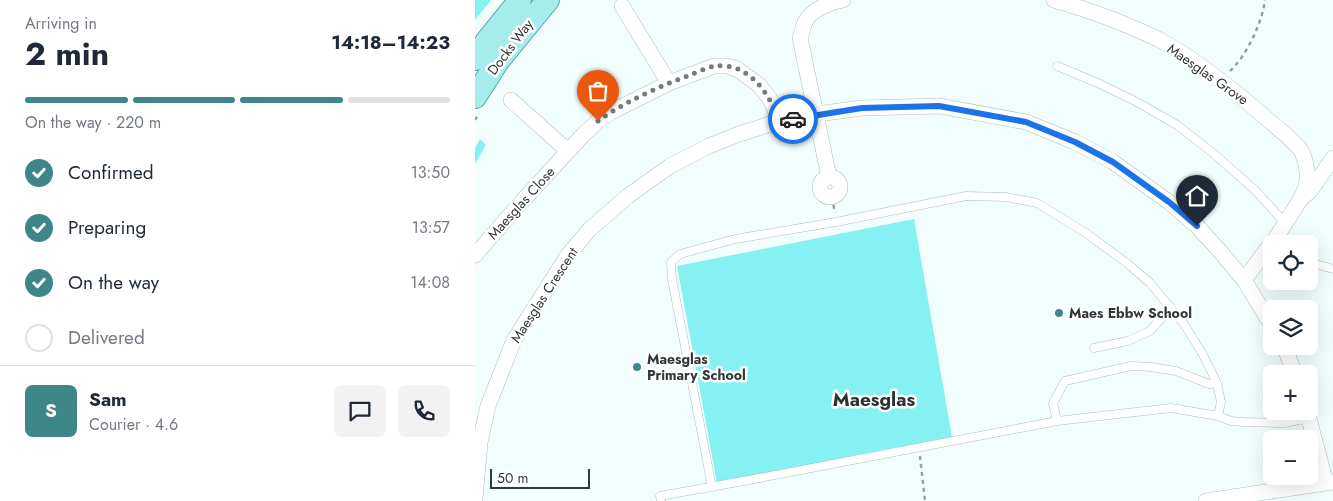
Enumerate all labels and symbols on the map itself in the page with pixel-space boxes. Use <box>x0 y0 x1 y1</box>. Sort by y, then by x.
street label: Docks Way <box>482 14 538 79</box>
street label: Maesglas Grove <box>1163 39 1253 109</box>
pin <box>577 70 619 121</box>
courier <box>768 94 818 144</box>
street label: Maesglas Close <box>483 162 559 244</box>
pin <box>1176 175 1218 226</box>
street label: Maesglas Crescent <box>506 243 583 347</box>
place label: Maes Ebbw School <box>1069 303 1192 323</box>
marker: Maes Ebbw School <box>1053 307 1065 319</box>
place label: Maesglas Primary School <box>647 349 746 385</box>
marker: Maesglas Primary School <box>631 361 643 373</box>
district label: Maesglas <box>833 386 916 413</box>
scale bar <box>490 466 590 489</box>

